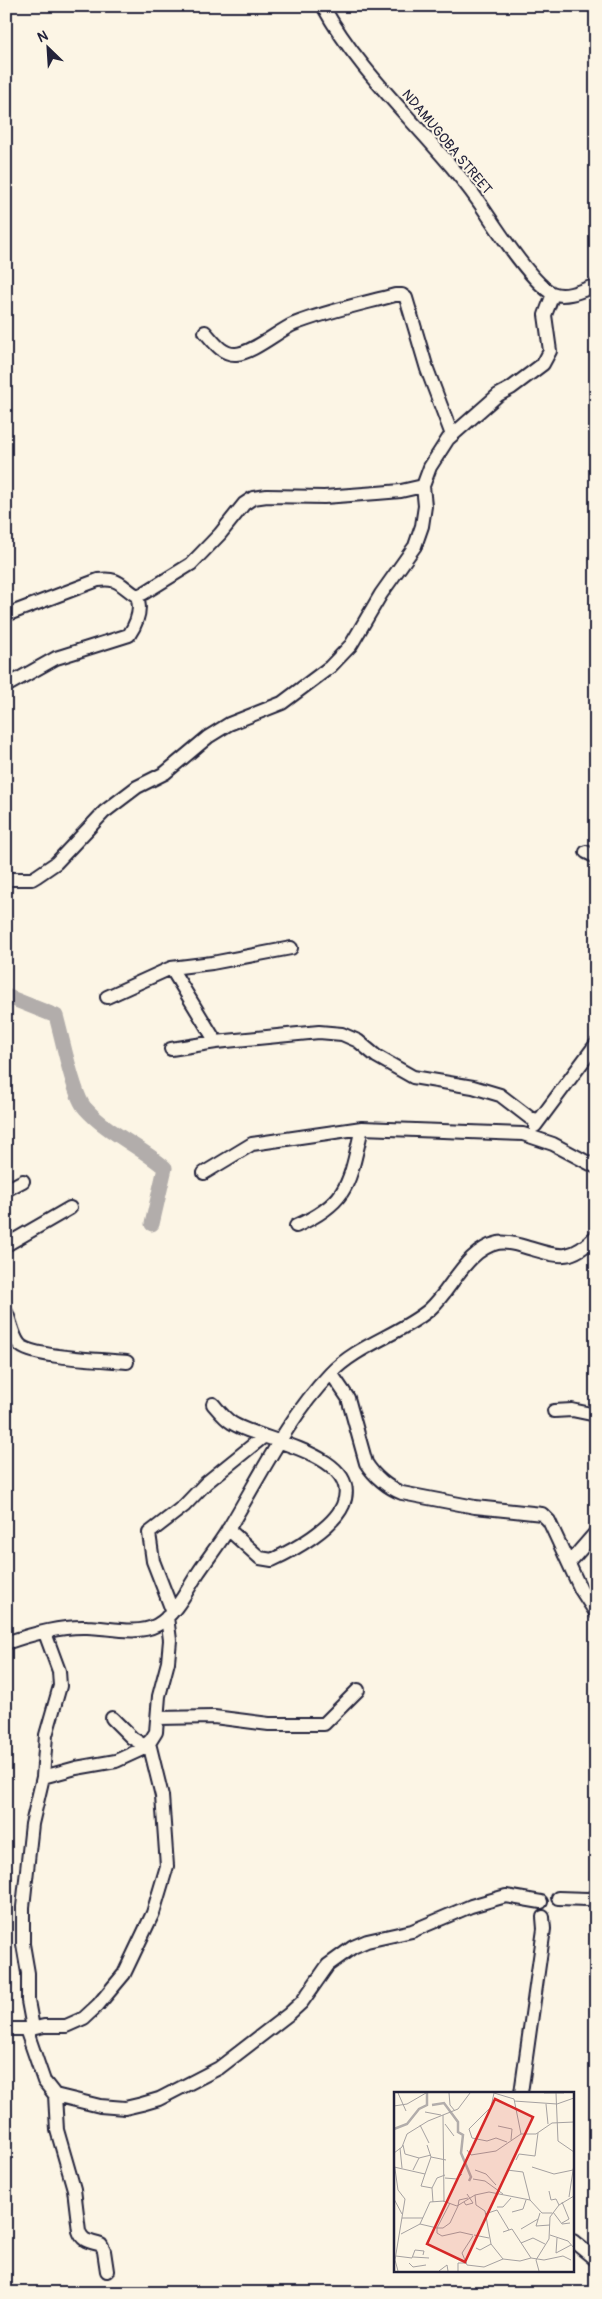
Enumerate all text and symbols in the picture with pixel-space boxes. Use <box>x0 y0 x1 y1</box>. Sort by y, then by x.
north arrow <box>22 22 72 72</box>
text: N <box>35 27 51 46</box>
street label: NDAMUGOBA STREET <box>398 86 496 198</box>
inset map <box>394 2092 574 2272</box>

